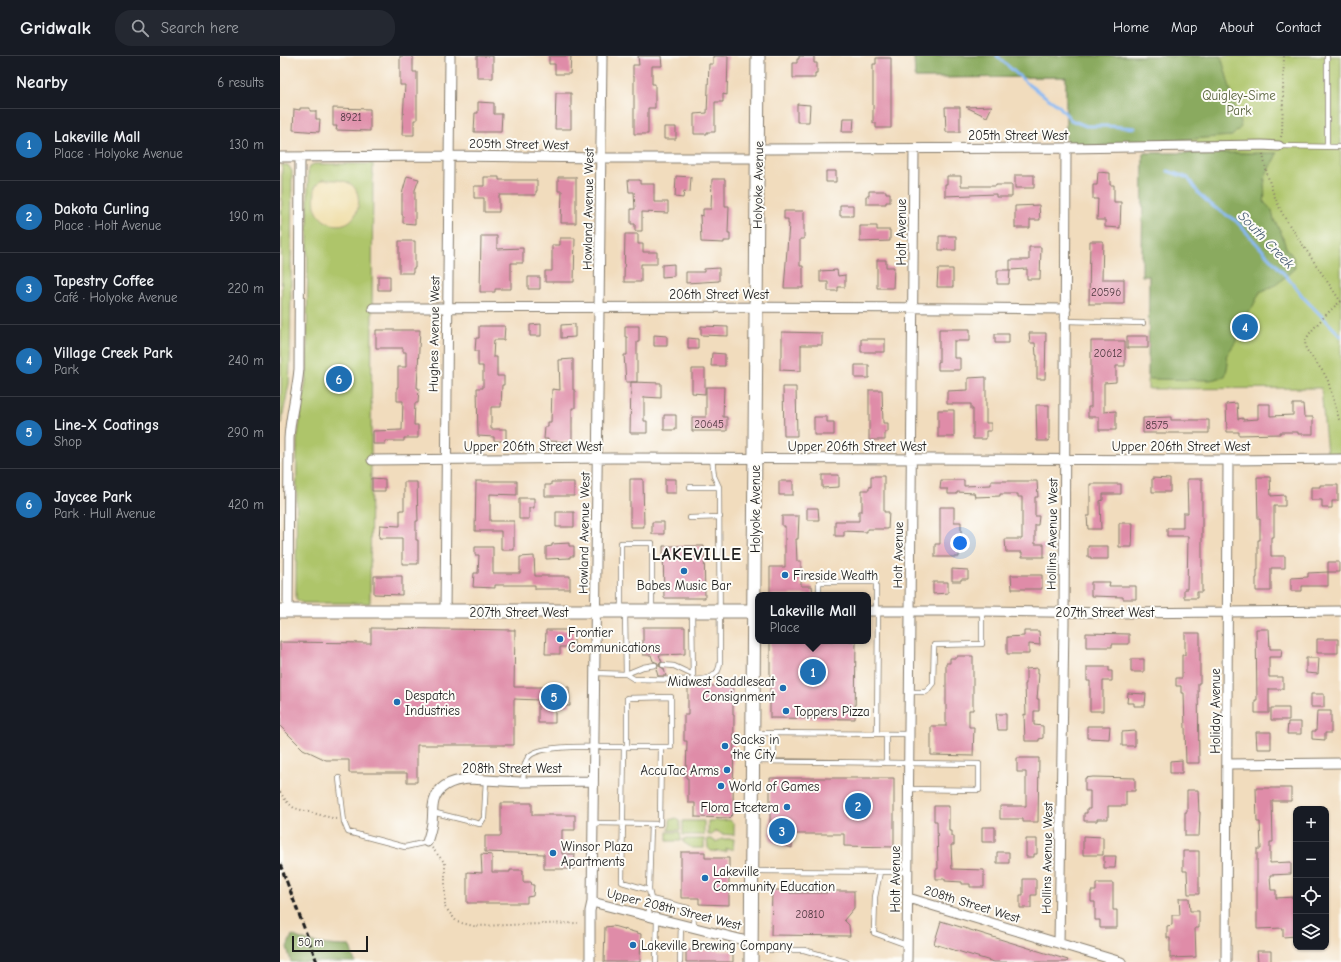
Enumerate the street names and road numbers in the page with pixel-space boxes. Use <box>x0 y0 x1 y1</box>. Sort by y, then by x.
street label: 205th Street West <box>968 128 1069 143</box>
street label: 205th Street West <box>469 136 570 152</box>
street label: Holyoke Avenue <box>750 140 766 229</box>
street label: Howland Avenue West <box>579 147 597 270</box>
street label: Holt Avenue <box>894 198 909 265</box>
street label: Hughes Avenue West <box>425 275 443 392</box>
street label: 206th Street West <box>669 287 770 302</box>
street label: Upper 206th Street West <box>464 439 604 454</box>
street label: Upper 206th Street West <box>788 439 928 454</box>
street label: Upper 206th Street West <box>1112 439 1252 454</box>
street label: Holyoke Avenue <box>748 464 763 553</box>
street label: Howland Avenue West <box>575 471 593 594</box>
street label: Hollins Avenue West <box>1044 477 1060 590</box>
street label: Holt Avenue <box>890 521 906 589</box>
street label: 207th Street West <box>470 605 570 620</box>
street label: 207th Street West <box>1056 605 1156 620</box>
street label: Holiday Avenue <box>1208 668 1223 754</box>
street label: 208th Street West <box>462 761 563 776</box>
street label: Hollins Avenue West <box>1039 801 1055 914</box>
street label: Holt Avenue <box>888 845 903 912</box>
street label: 208th Street West <box>922 882 1023 926</box>
street label: Upper 208th Street West <box>605 885 744 933</box>

